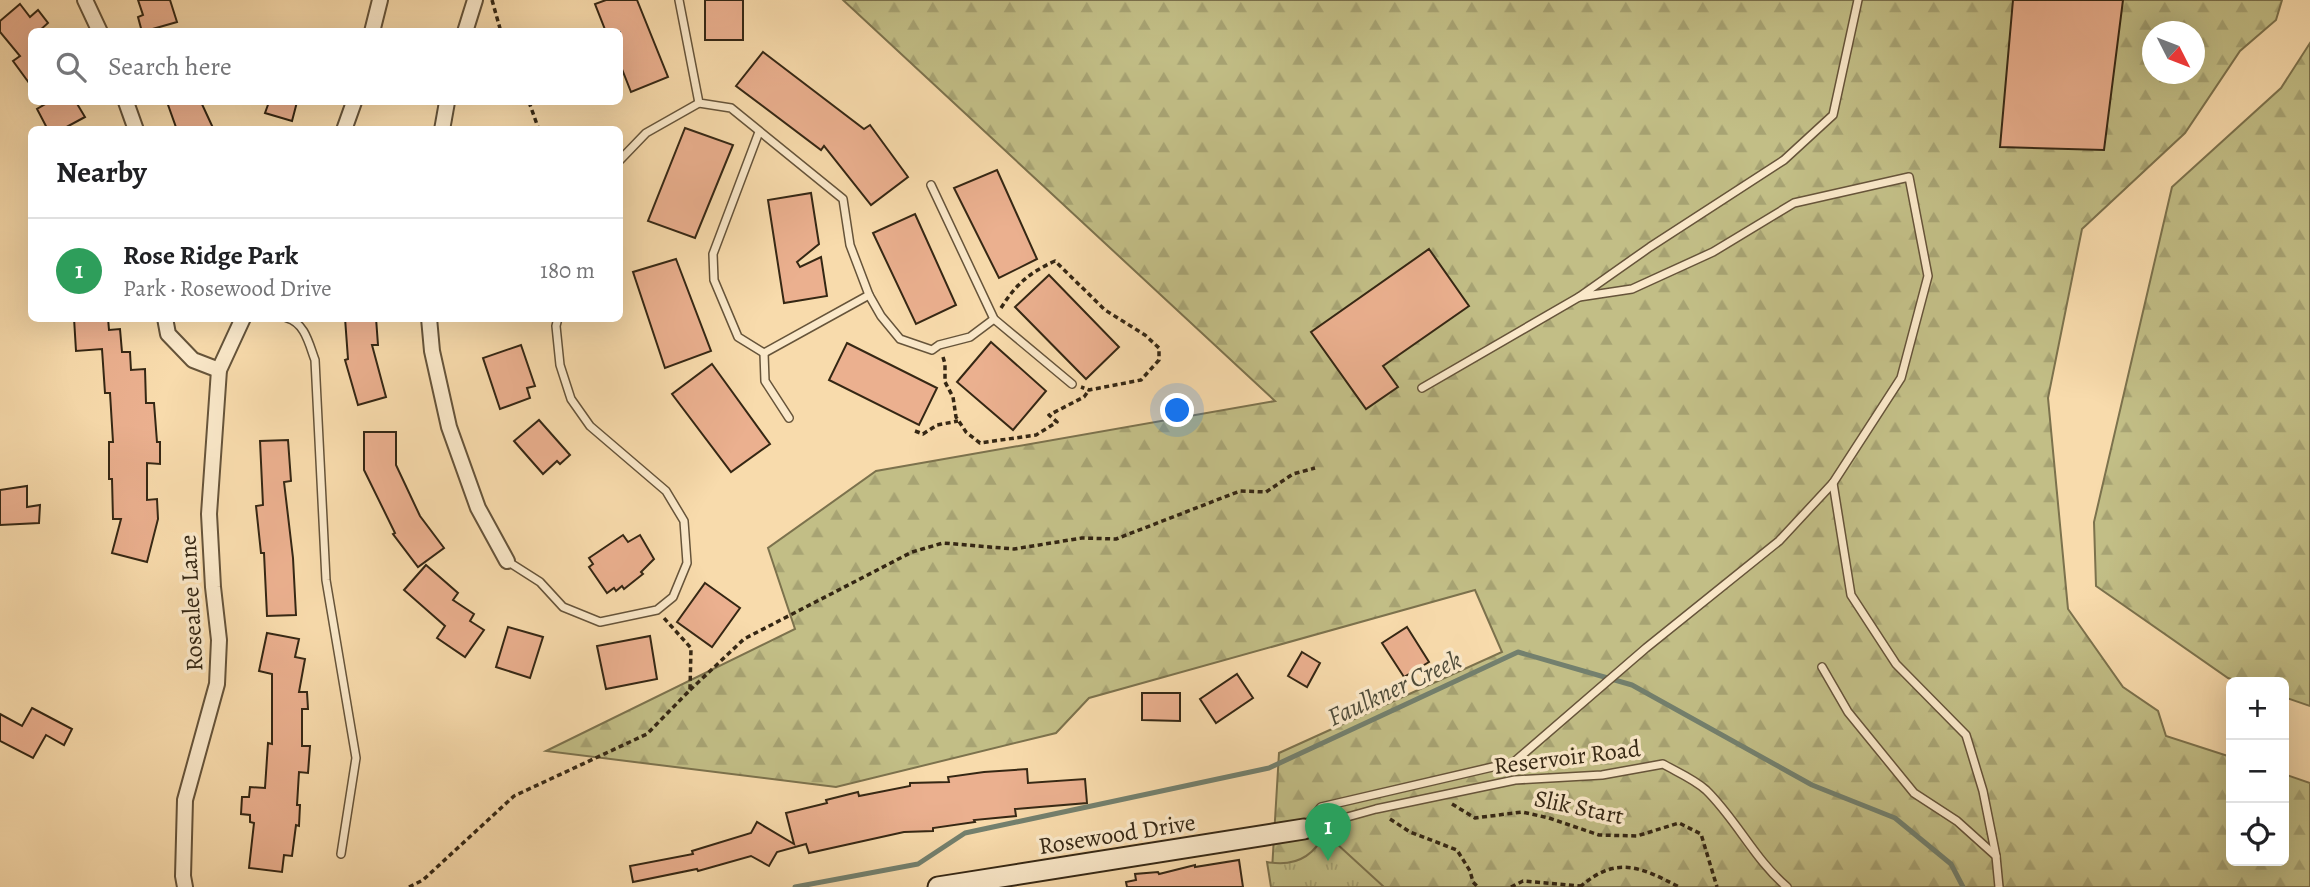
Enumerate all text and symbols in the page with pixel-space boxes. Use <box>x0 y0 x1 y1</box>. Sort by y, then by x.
north arrow <box>2142 21 2205 84</box>
search box <box>28 28 623 105</box>
icon: search <box>52 48 90 86</box>
text: Search here <box>108 49 232 84</box>
text: Nearby <box>56 152 147 192</box>
text: Rose Ridge Park <box>123 238 298 273</box>
text: 1 <box>75 255 83 286</box>
text: 180 m <box>540 255 595 286</box>
text: Park · Rosewood Drive <box>123 273 332 304</box>
your location <box>1160 393 1194 427</box>
street label: Rosealee Lane <box>171 534 211 672</box>
water label: Faulkner Creek <box>1321 642 1467 735</box>
map controls <box>2226 677 2289 866</box>
button: + <box>2226 677 2289 740</box>
street label: Reservoir Road <box>1492 732 1642 782</box>
button: − <box>2226 740 2289 803</box>
street label: Slik Start <box>1531 782 1627 832</box>
pin: 1 <box>1305 803 1351 861</box>
button: locate <box>2226 803 2289 866</box>
street label: Rosewood Drive <box>1036 806 1198 862</box>

